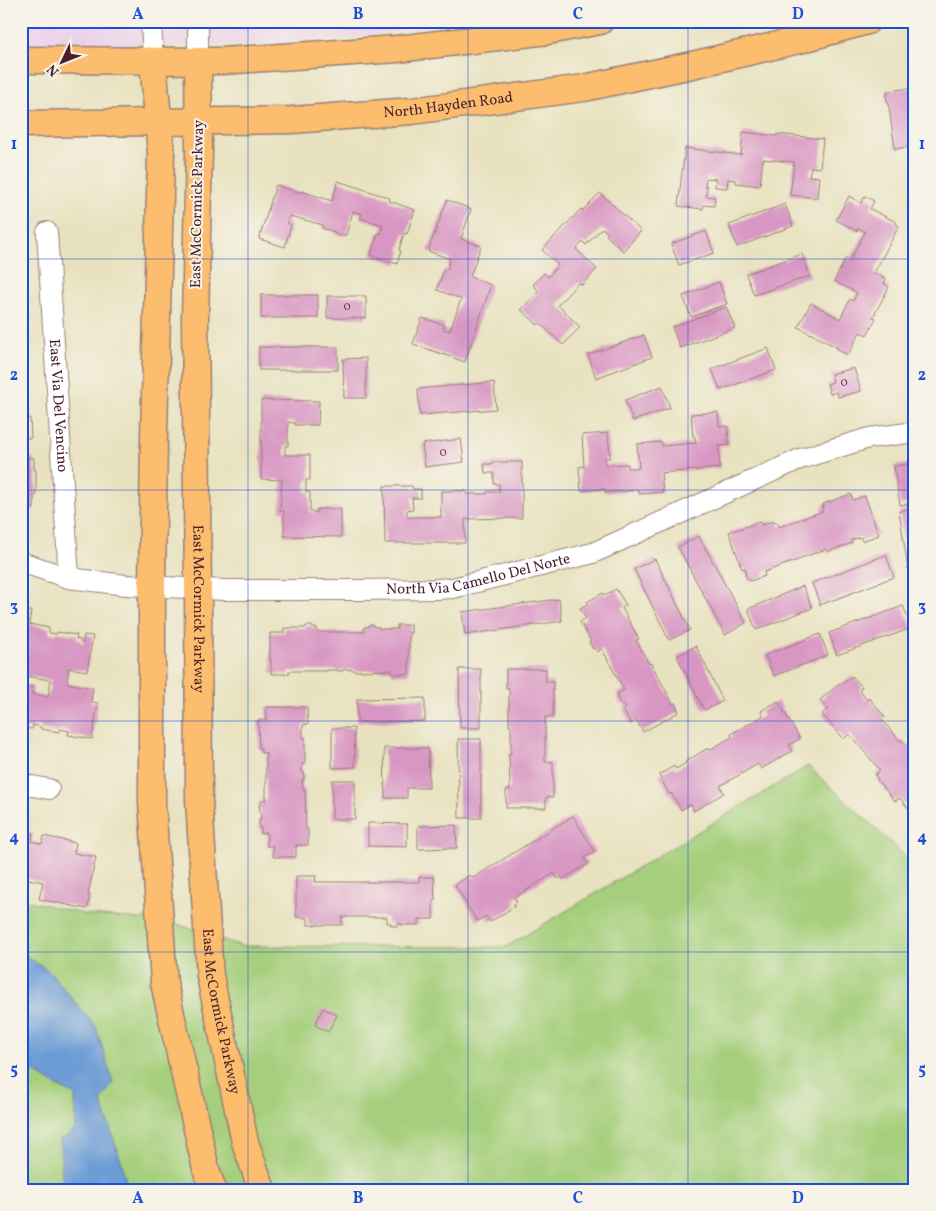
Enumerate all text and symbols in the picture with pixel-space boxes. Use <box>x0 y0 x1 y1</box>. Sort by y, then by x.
text: A <box>132 4 144 26</box>
text: B <box>353 4 364 26</box>
text: C <box>573 4 583 26</box>
text: D <box>792 4 804 26</box>
north arrow <box>38 38 88 88</box>
text: N <box>43 60 64 80</box>
street label: North Hayden Road <box>383 87 514 124</box>
street label: East McCormick Parkway <box>186 120 210 288</box>
text: 1 <box>11 134 17 156</box>
text: 1 <box>919 134 925 156</box>
house number: 0 <box>343 299 351 315</box>
street label: East Via Del Vencino <box>43 338 73 473</box>
text: 2 <box>10 365 18 387</box>
text: 2 <box>918 365 926 387</box>
house number: 0 <box>840 375 848 391</box>
house number: 0 <box>439 445 447 461</box>
street label: East McCormick Parkway <box>187 525 209 693</box>
street label: North Via Camello Del Norte <box>386 549 573 600</box>
text: 3 <box>10 596 18 618</box>
text: 3 <box>918 596 926 618</box>
text: 4 <box>9 827 19 849</box>
text: 4 <box>917 827 927 849</box>
street label: East McCormick Parkway <box>197 928 245 1096</box>
text: 5 <box>10 1059 18 1081</box>
text: 5 <box>918 1059 926 1081</box>
text: A <box>132 1188 144 1210</box>
text: B <box>353 1188 364 1210</box>
text: C <box>573 1188 583 1210</box>
text: D <box>792 1188 804 1210</box>

